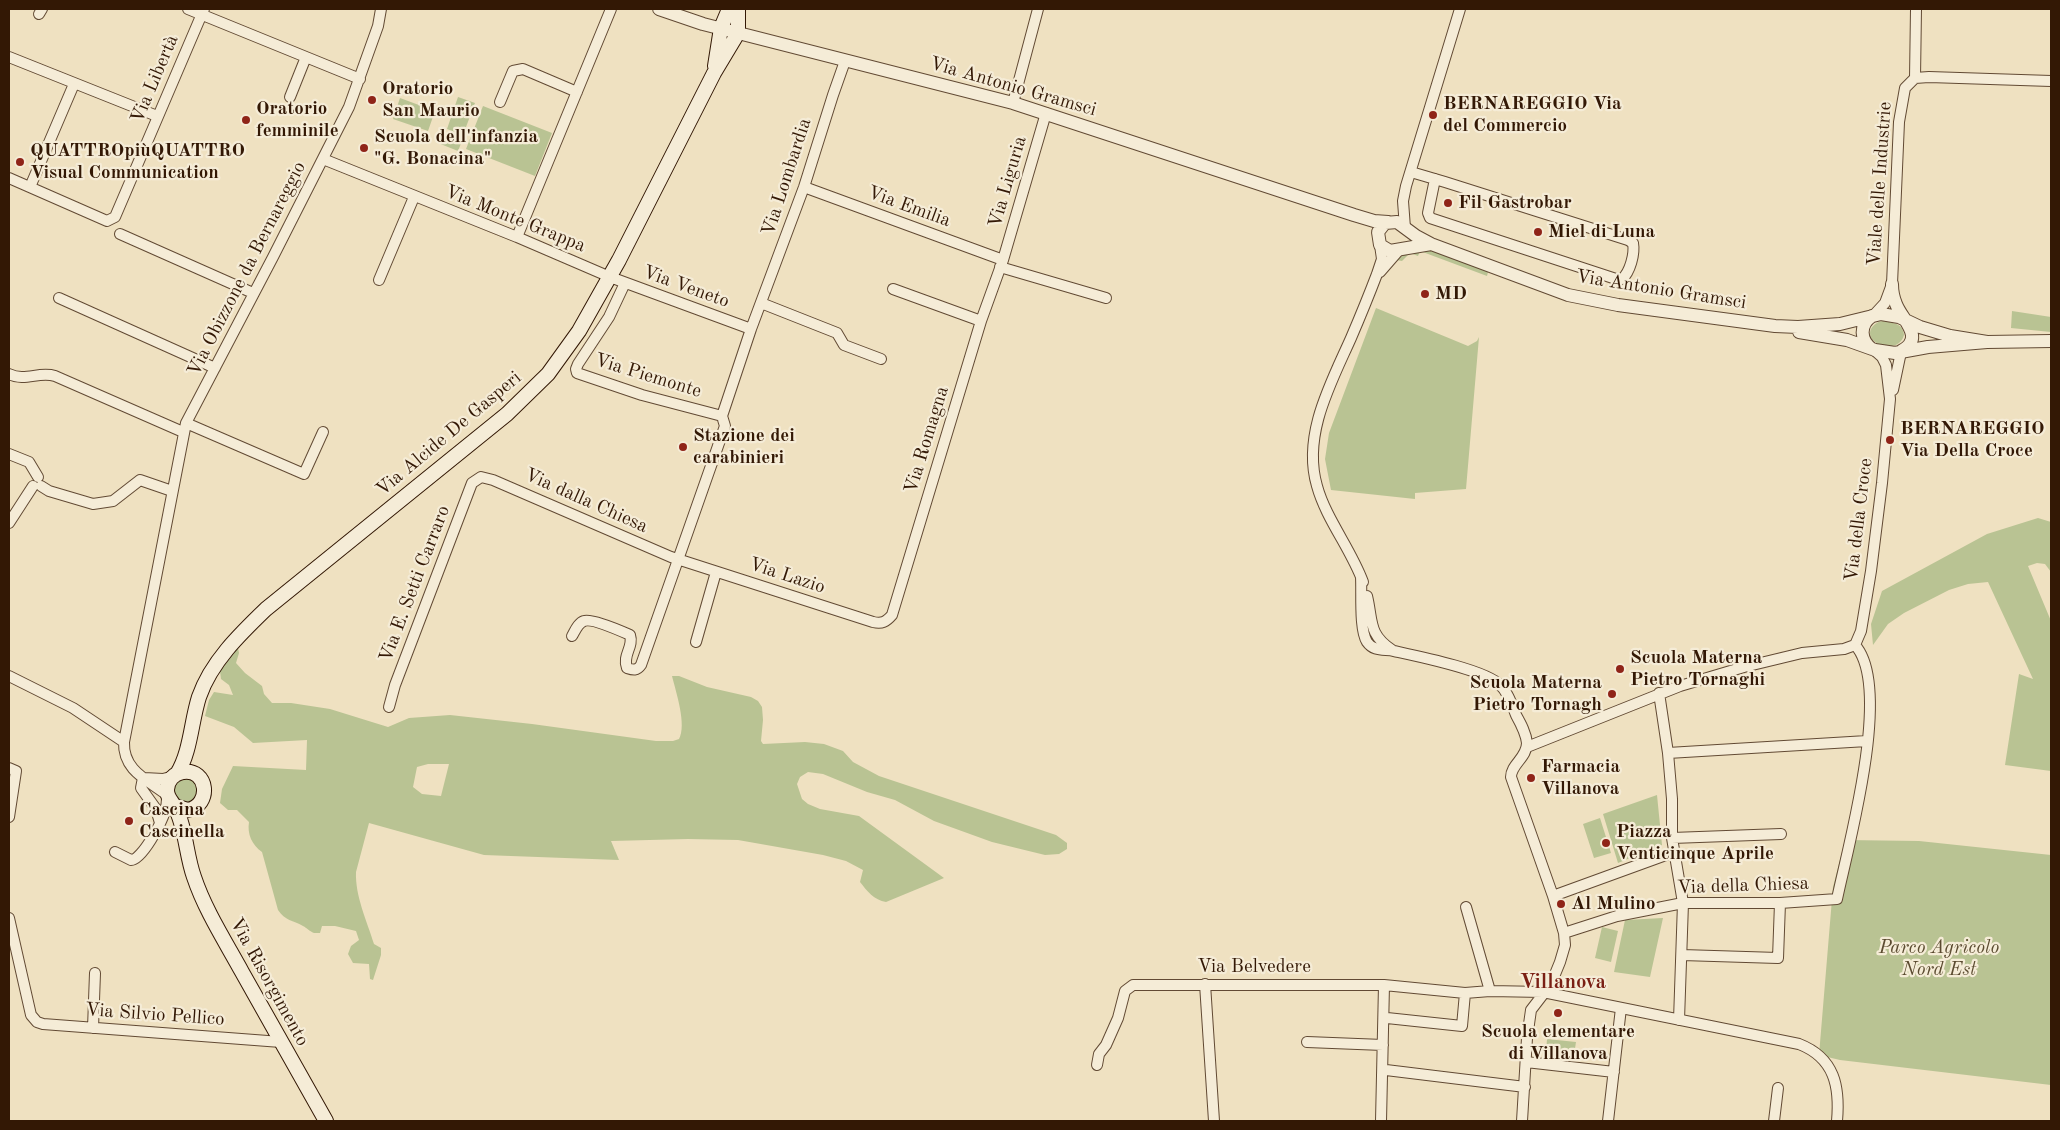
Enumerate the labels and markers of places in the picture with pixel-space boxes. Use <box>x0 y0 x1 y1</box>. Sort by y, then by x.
place label: Oratorio San Maurio <box>382 78 480 122</box>
place label: BERNAREGGIO Via del Commercio <box>1443 93 1622 137</box>
marker: Oratorio San Maurio <box>366 94 378 106</box>
place label: Oratorio femminile <box>256 98 339 142</box>
marker: BERNAREGGIO Via del Commercio <box>1427 109 1439 121</box>
marker: Oratorio femminile <box>240 114 252 126</box>
place label: Scuola dell'infanzia "G. Bonacina" <box>374 126 538 170</box>
place label: QUATTROpiùQUATTRO Visual Communication <box>30 140 245 184</box>
marker: Scuola dell'infanzia "G. Bonacina" <box>358 142 370 154</box>
marker: QUATTROpiùQUATTRO Visual Communication <box>14 156 26 168</box>
place label: Fil Gastrobar <box>1458 192 1572 214</box>
marker: Fil Gastrobar <box>1442 197 1454 209</box>
place label: Miel di Luna <box>1548 221 1655 243</box>
marker: Miel di Luna <box>1532 226 1544 238</box>
place label: MD <box>1435 283 1467 305</box>
marker: MD <box>1419 288 1431 300</box>
place label: BERNAREGGIO Via Della Croce <box>1900 418 2045 462</box>
place label: Stazione dei carabinieri <box>693 425 795 469</box>
marker: BERNAREGGIO Via Della Croce <box>1884 434 1896 446</box>
marker: Stazione dei carabinieri <box>677 441 689 453</box>
place label: Scuola Materna Pietro Tornaghi <box>1630 647 1765 691</box>
marker: Scuola Materna Pietro Tornaghi <box>1614 663 1626 675</box>
place label: Scuola Materna Pietro Tornagh <box>1470 672 1602 716</box>
marker: Scuola Materna Pietro Tornagh <box>1606 688 1618 700</box>
place label: Farmacia Villanova <box>1541 756 1620 800</box>
marker: Farmacia Villanova <box>1525 772 1537 784</box>
place label: Cascina Cascinella <box>139 799 225 843</box>
marker: Cascina Cascinella <box>123 815 135 827</box>
place label: Piazza Venticinque Aprile <box>1616 821 1774 865</box>
marker: Piazza Venticinque Aprile <box>1600 837 1612 849</box>
place label: Al Mulino <box>1571 893 1655 915</box>
marker: Al Mulino <box>1555 898 1567 910</box>
marker: Scuola elementare di Villanova <box>1552 1007 1564 1019</box>
place label: Scuola elementare di Villanova <box>1481 1021 1635 1065</box>

